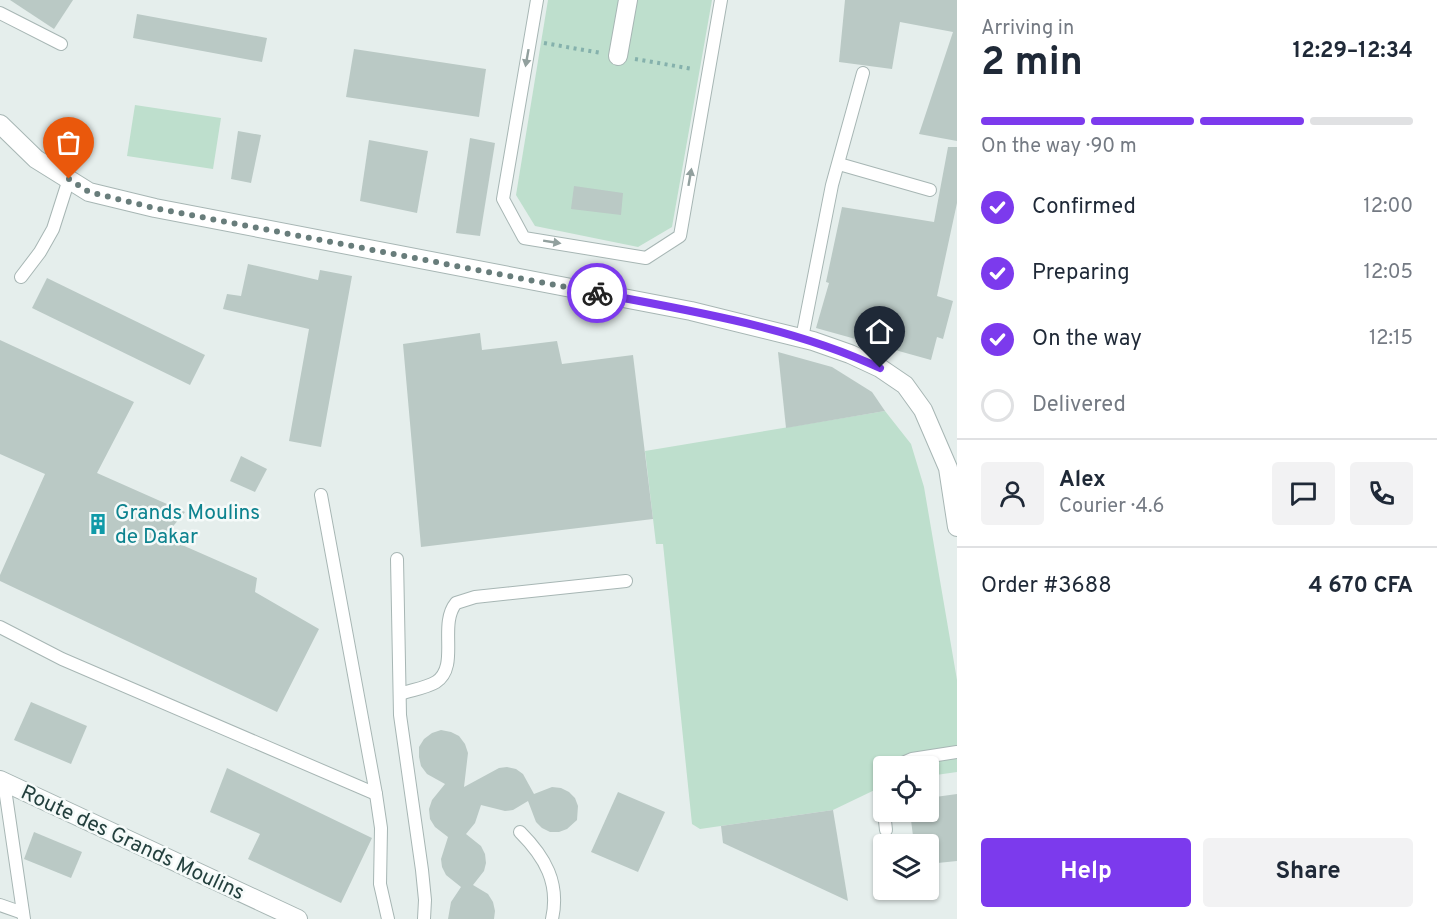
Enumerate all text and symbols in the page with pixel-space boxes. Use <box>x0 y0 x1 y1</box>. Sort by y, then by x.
text: Arriving in <box>981 16 1074 42</box>
text: 12:29–12:34 <box>1292 38 1413 65</box>
text: 2 min <box>981 40 1083 89</box>
one-way arrow <box>523 48 532 67</box>
pin <box>43 117 94 179</box>
icon: bag <box>52 126 85 159</box>
text: On the way · 90 m <box>981 134 1137 160</box>
one-way arrow <box>686 168 695 187</box>
icon: check <box>981 191 1014 224</box>
text: Confirmed <box>1032 194 1136 221</box>
text: 12:00 <box>1363 194 1413 220</box>
one-way arrow <box>543 238 562 247</box>
icon: check <box>981 257 1014 290</box>
text: Preparing <box>1032 260 1130 287</box>
text: 12:05 <box>1364 260 1413 286</box>
courier <box>567 263 627 323</box>
icon: bike <box>581 277 614 310</box>
pin <box>854 306 905 368</box>
icon: home <box>863 315 896 348</box>
icon: check <box>981 323 1014 356</box>
text: On the way <box>1032 326 1142 353</box>
text: 12:15 <box>1369 326 1413 352</box>
text: Delivered <box>1032 392 1126 419</box>
button: person <box>981 462 1044 525</box>
button: chat <box>1272 462 1335 525</box>
button: phone <box>1350 462 1413 525</box>
text: Alex <box>1059 467 1106 494</box>
text: Courier · 4.6 <box>1059 494 1164 520</box>
place label: Grands Moulins de Dakar <box>115 500 260 551</box>
building icon: Grands Moulins de Dakar <box>86 512 110 536</box>
text: Order #3688 <box>981 573 1112 600</box>
text: 4 670 CFA <box>1309 573 1413 600</box>
map controls <box>873 756 939 900</box>
button: locate <box>873 756 939 822</box>
street label: Route des Grands Moulins <box>16 780 249 907</box>
button: layers <box>873 834 939 900</box>
button: Help <box>981 838 1191 907</box>
button: Share <box>1203 838 1413 907</box>

